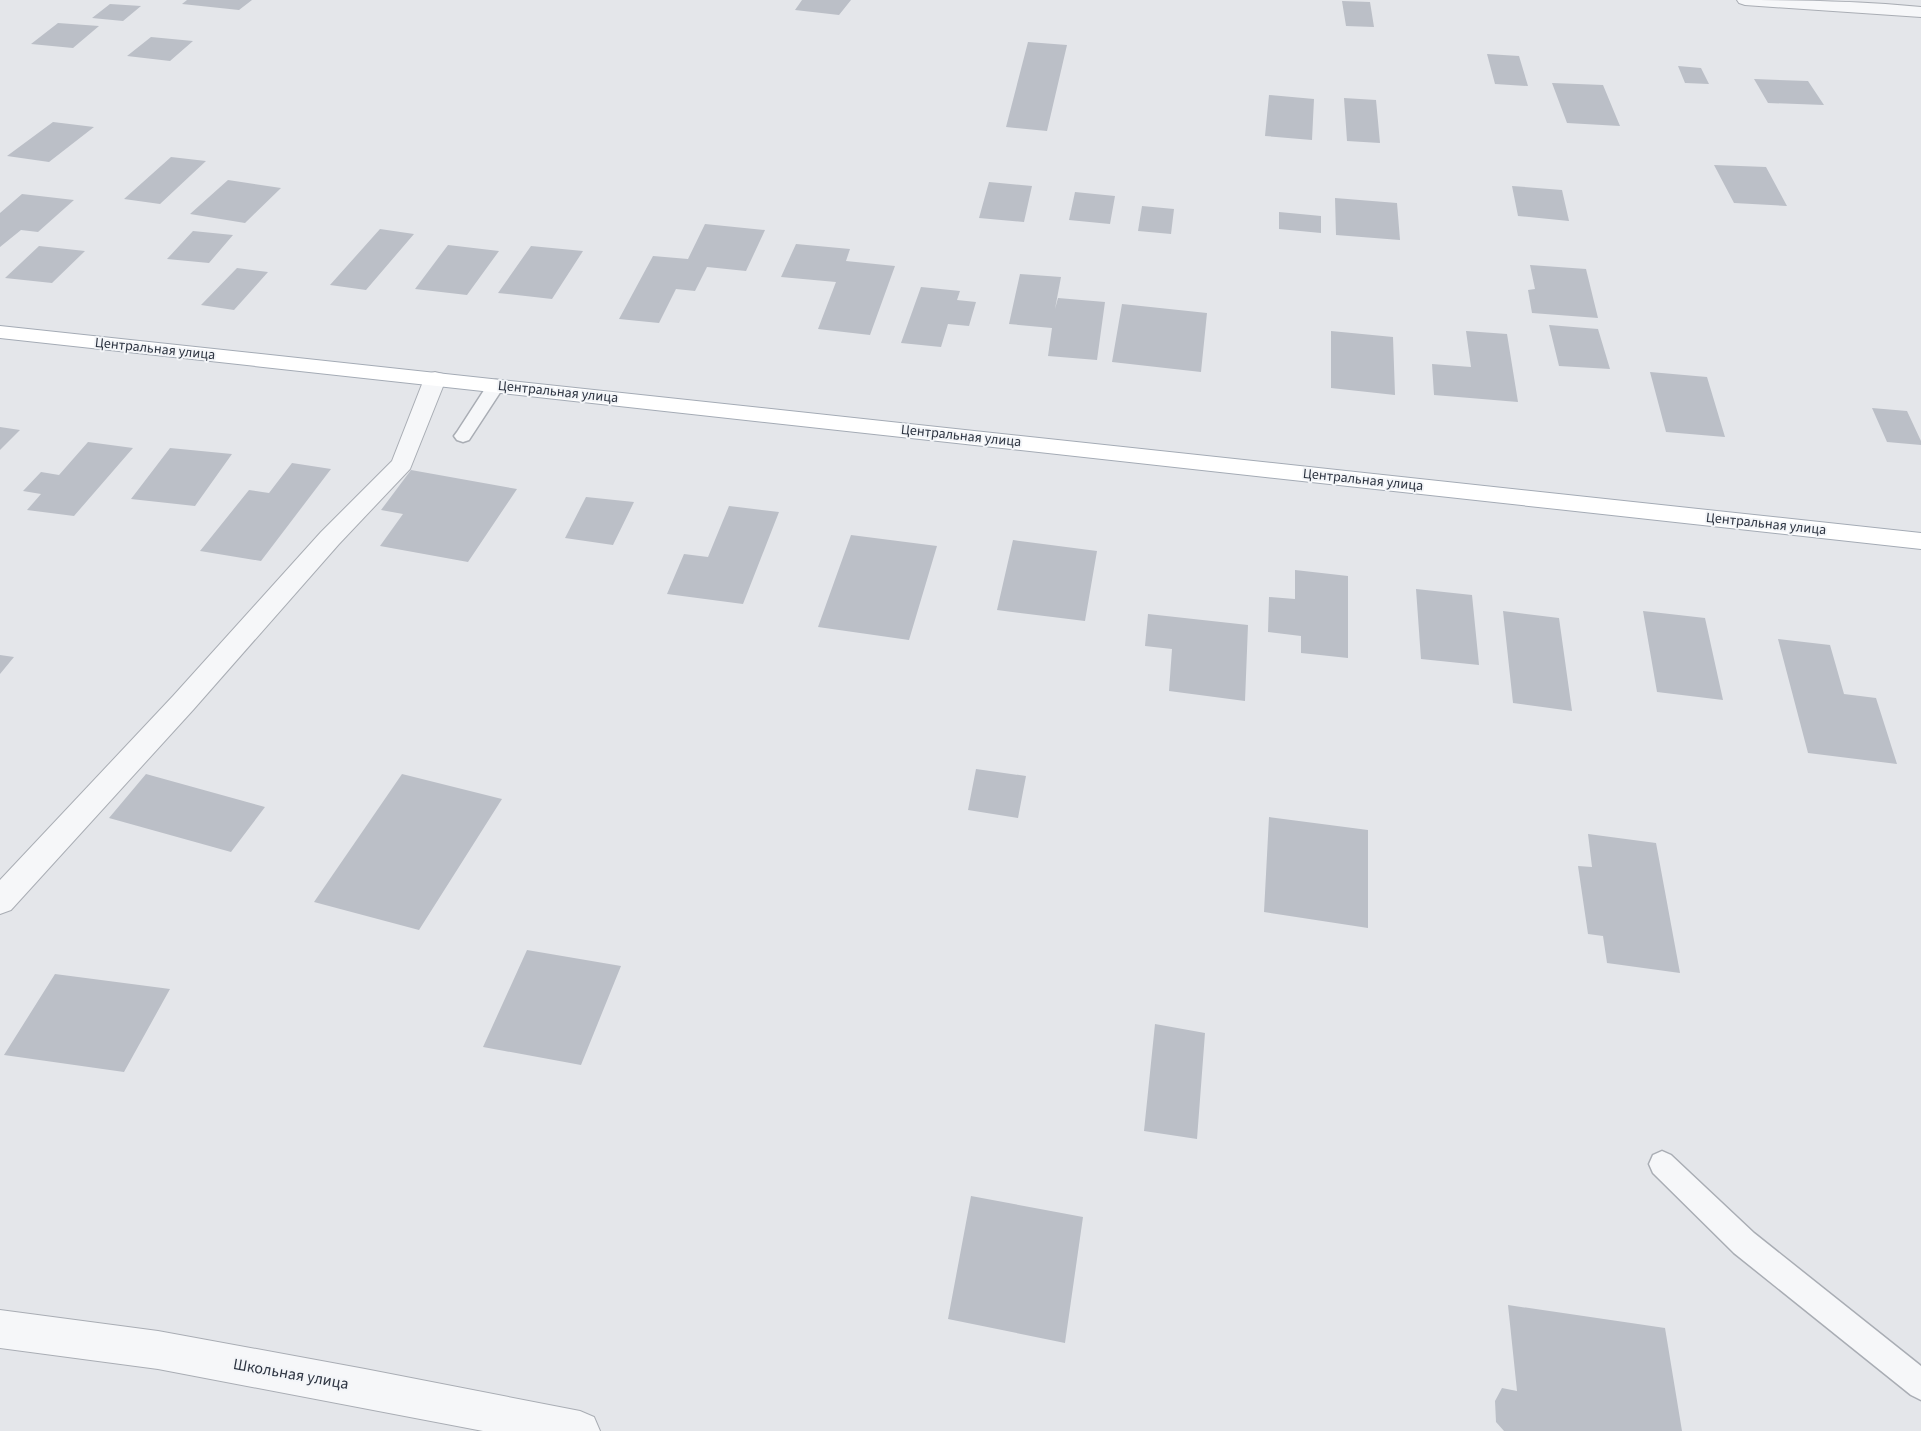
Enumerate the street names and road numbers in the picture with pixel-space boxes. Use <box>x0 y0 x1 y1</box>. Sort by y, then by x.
street label: Центральная улица <box>94 333 216 365</box>
street label: Центральная улица <box>497 376 619 408</box>
street label: Центральная улица <box>900 420 1022 452</box>
street label: Центральная улица <box>1302 464 1424 496</box>
street label: Центральная улица <box>1705 508 1827 540</box>
street label: Школьная улица <box>231 1353 351 1395</box>

